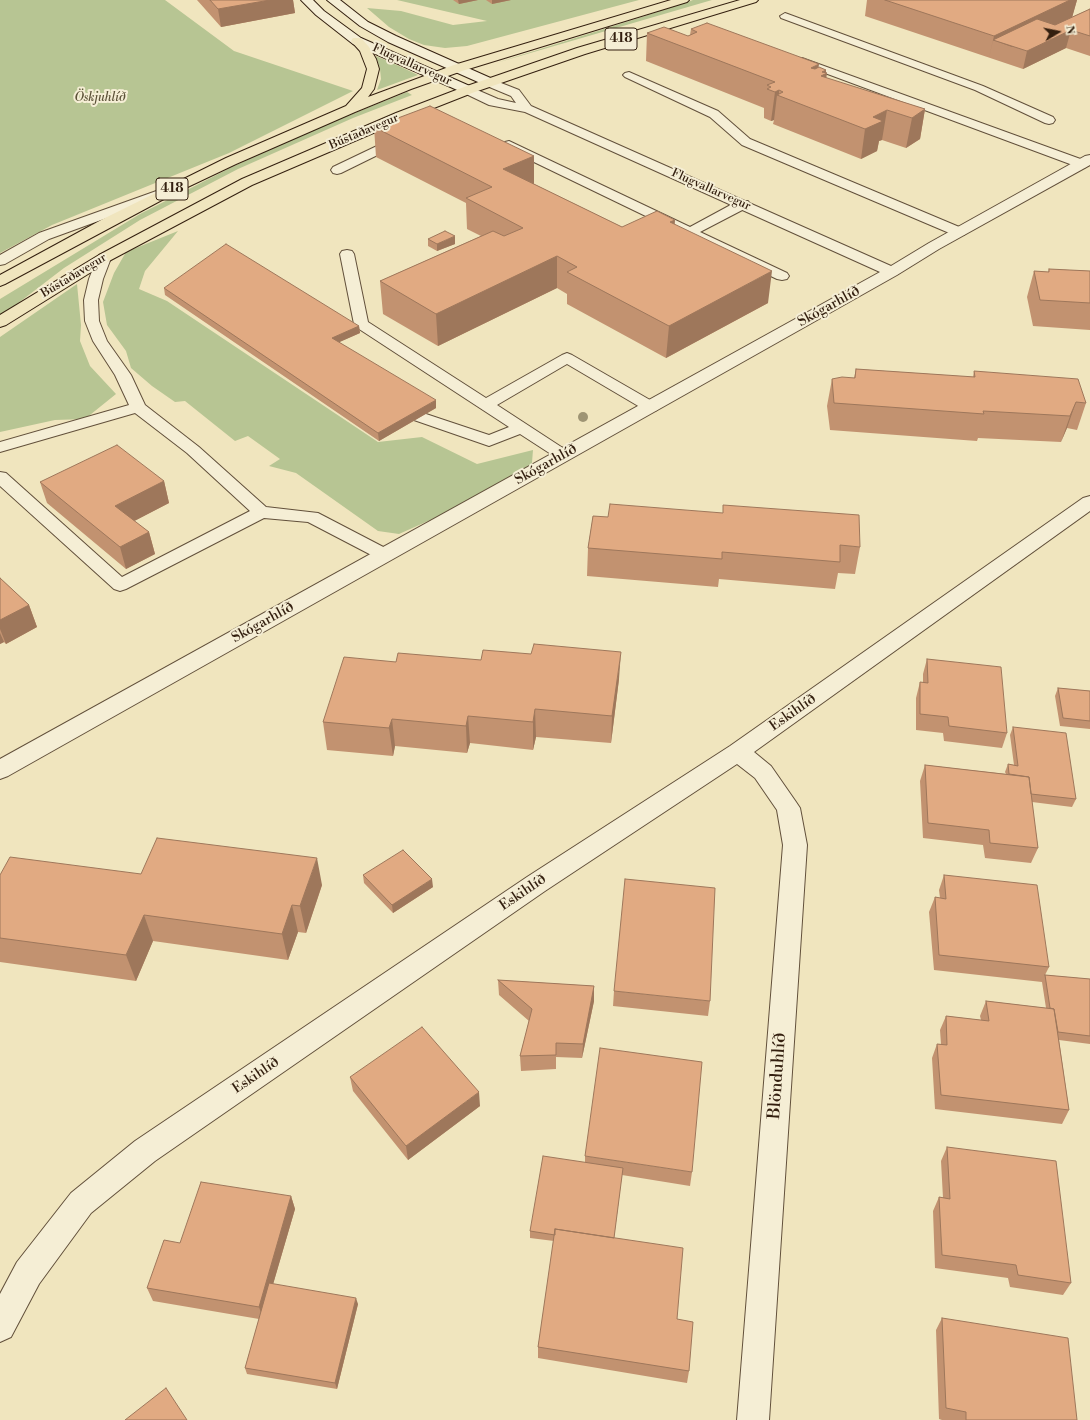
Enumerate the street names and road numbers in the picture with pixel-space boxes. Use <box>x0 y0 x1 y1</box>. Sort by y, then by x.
road number: 418 <box>605 28 637 50</box>
street label: Flugvallarvegur <box>370 41 454 89</box>
street label: Bústaðavegur <box>327 111 401 153</box>
street label: Flugvallarvegur <box>669 166 753 214</box>
road number: 418 <box>156 178 188 200</box>
street label: Bústaðavegur <box>39 251 109 301</box>
street label: Skógarhlíð <box>795 283 863 331</box>
street label: Skógarhlíð <box>512 441 580 489</box>
street label: Skógarhlíð <box>229 599 297 647</box>
street label: Eskihlíð <box>766 691 820 735</box>
street label: Eskihlíð <box>496 871 550 915</box>
street label: Blönduhlíð <box>765 1032 791 1120</box>
street label: Eskihlíð <box>229 1054 283 1098</box>

